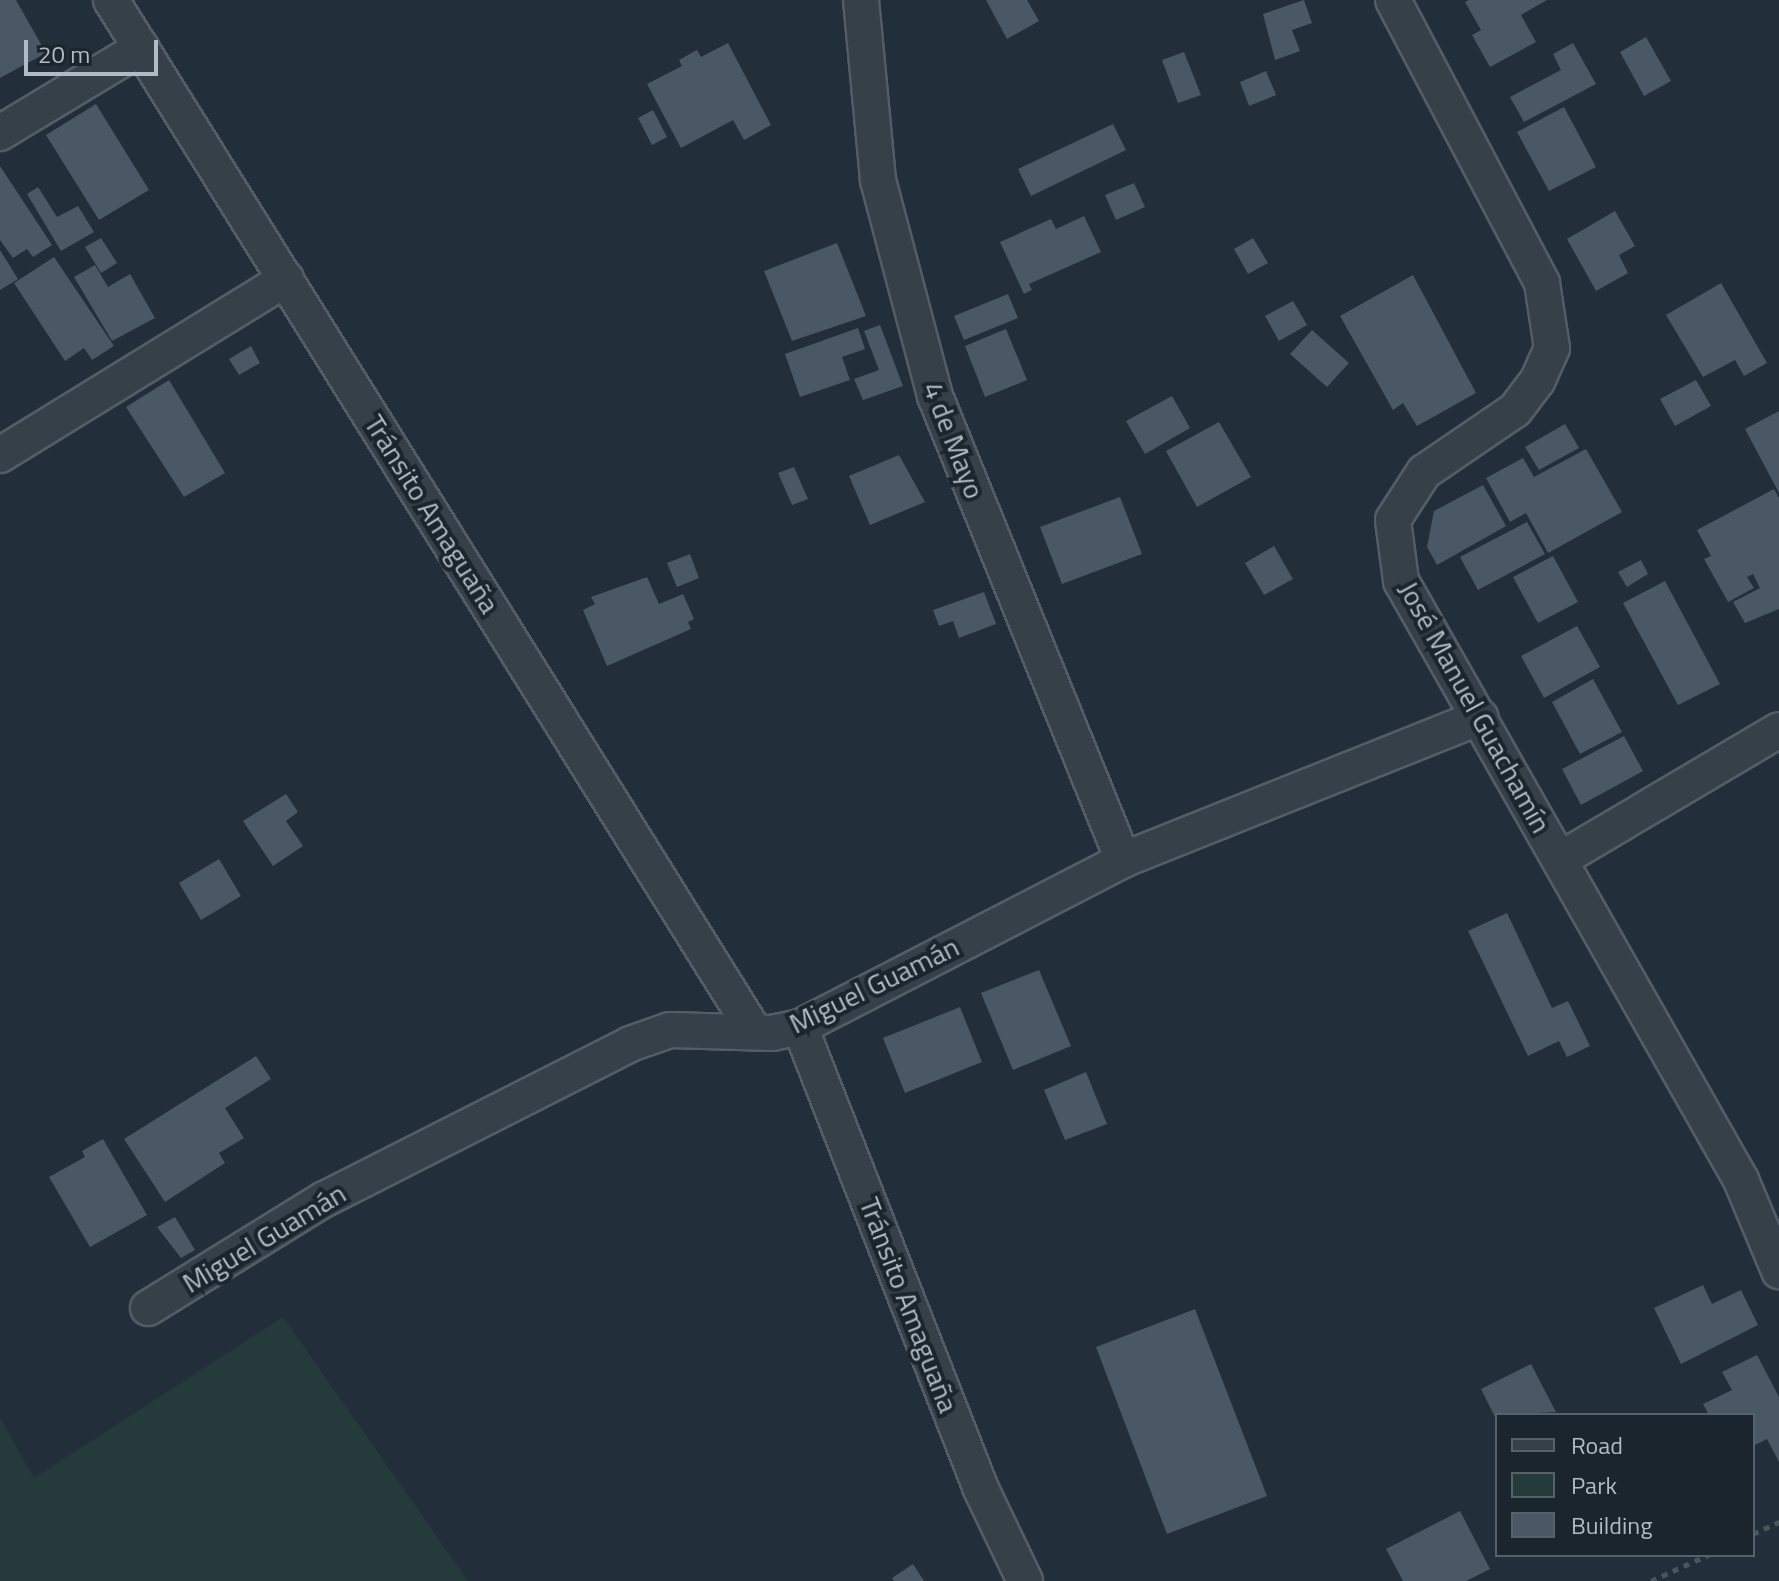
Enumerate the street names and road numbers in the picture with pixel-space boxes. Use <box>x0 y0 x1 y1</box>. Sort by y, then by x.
street label: 4 de Mayo <box>916 377 992 503</box>
street label: Tránsito Amaguaña <box>357 409 507 619</box>
street label: José Manuel Guachamín <box>1392 575 1558 839</box>
street label: Miguel Guamán <box>784 930 964 1040</box>
street label: Miguel Guamán <box>176 1176 352 1300</box>
street label: Tránsito Amaguaña <box>853 1193 965 1417</box>

